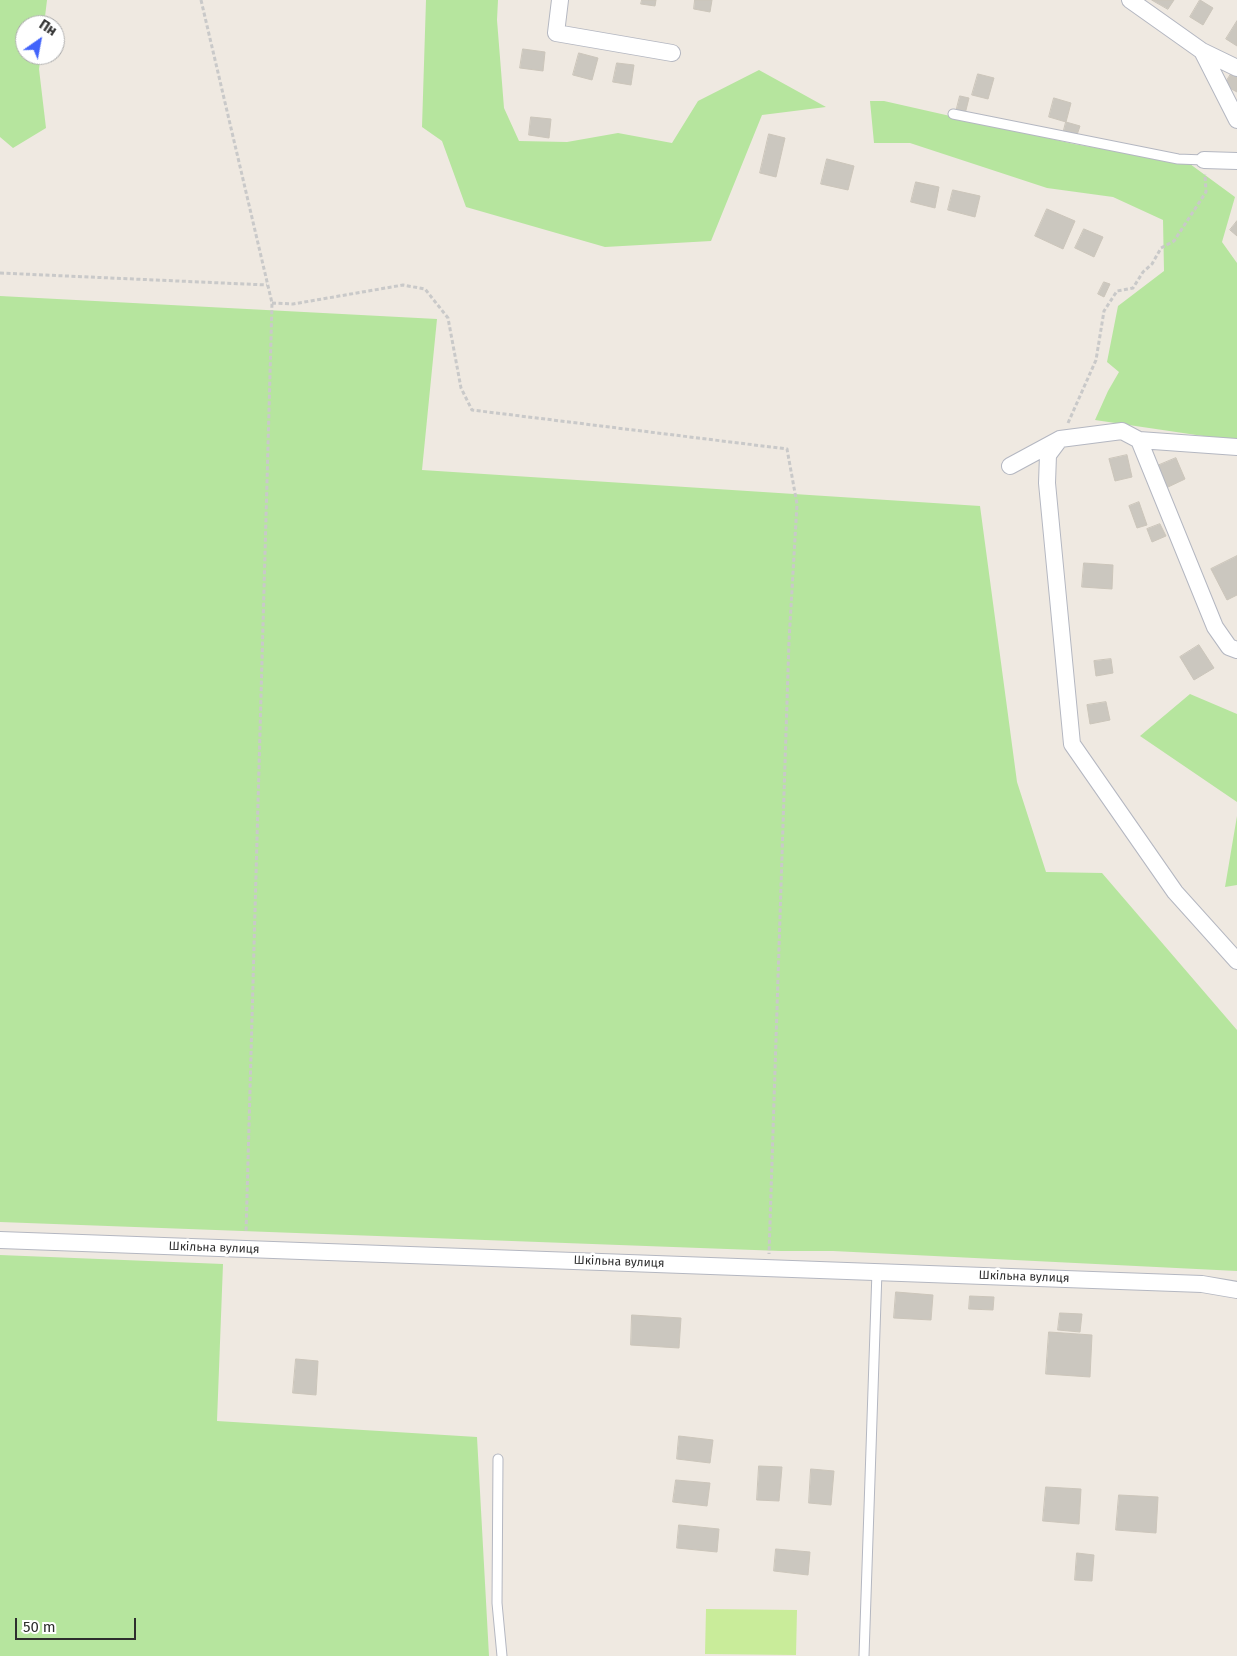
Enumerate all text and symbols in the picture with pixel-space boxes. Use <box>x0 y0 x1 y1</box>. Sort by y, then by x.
north arrow <box>15 15 65 65</box>
text: Пн <box>36 16 60 40</box>
street label: Шкільна вулиця <box>168 1239 260 1257</box>
street label: Шкільна вулиця <box>573 1253 665 1271</box>
street label: Шкільна вулиця <box>978 1268 1070 1286</box>
scale bar <box>18 1608 139 1640</box>
text: 50 m <box>23 1618 56 1636</box>

